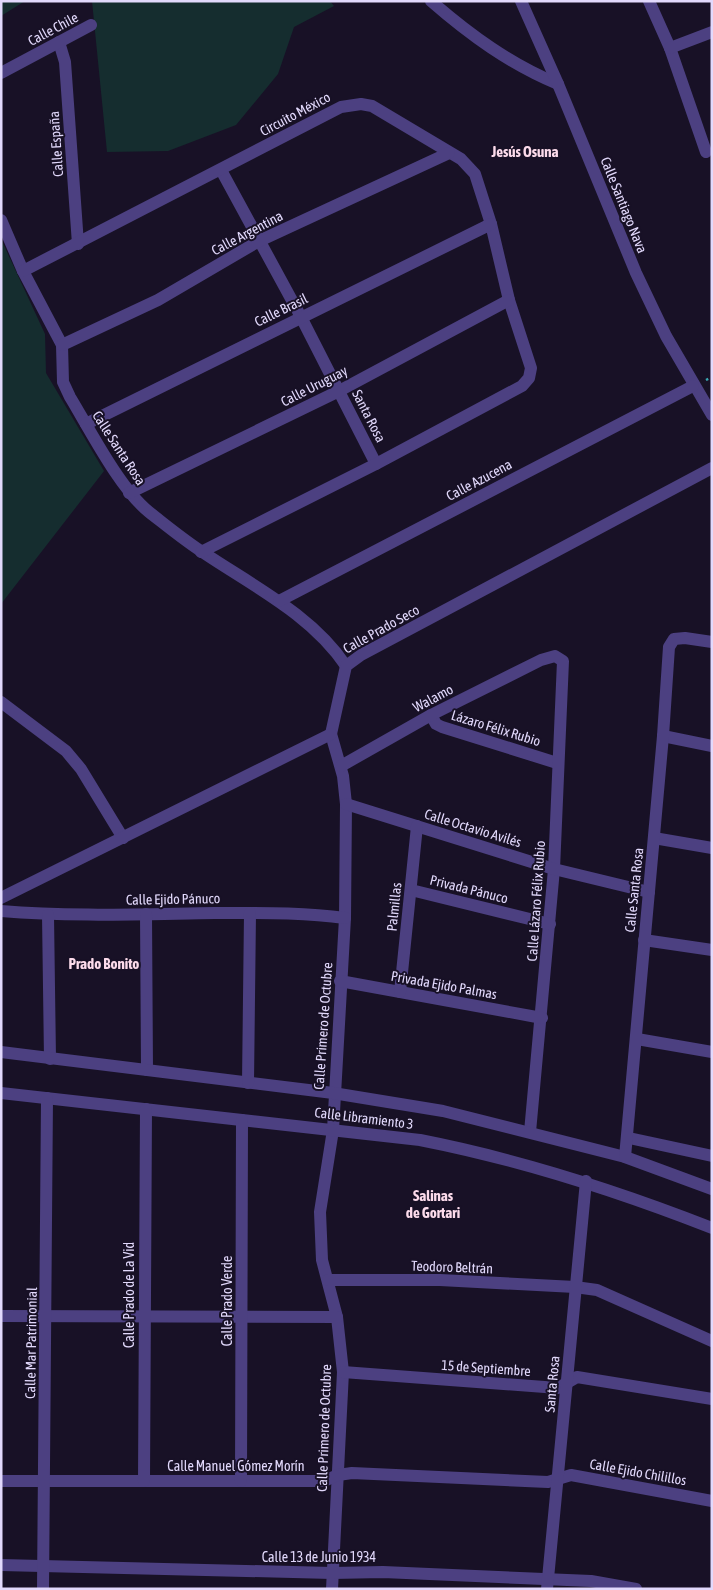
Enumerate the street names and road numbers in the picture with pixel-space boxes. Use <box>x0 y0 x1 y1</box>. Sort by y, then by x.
street label: Calle Chile <box>25 9 81 49</box>
street label: Circuito México <box>257 89 333 139</box>
street label: Calle España <box>46 111 66 177</box>
street label: Calle Santiago Nava <box>597 155 651 255</box>
street label: Calle Argentina <box>209 208 285 258</box>
street label: Calle Brasil <box>252 290 310 330</box>
street label: Calle Uruguay <box>278 362 350 410</box>
street label: Santa Rosa <box>349 387 389 445</box>
street label: Calle Santa Rosa <box>89 408 149 488</box>
street label: Calle Azucena <box>444 456 514 504</box>
street label: Calle Prado Seco <box>340 601 422 657</box>
street label: Walamo <box>410 681 456 715</box>
street label: Lázaro Félix Rubio <box>449 707 543 749</box>
street label: Calle Octavio Avilés <box>423 806 523 850</box>
street label: Calle Lázaro Félix Rubio <box>524 840 548 962</box>
street label: Calle Santa Rosa <box>622 847 646 933</box>
street label: Privada Pánuco <box>428 872 510 906</box>
street label: Palmillas <box>383 882 405 932</box>
street label: Calle Ejido Pánuco <box>126 890 220 908</box>
street label: Calle Primero de Octubre <box>311 962 335 1090</box>
street label: Privada Ejido Palmas <box>390 968 498 1002</box>
street label: Calle Libramiento 3 <box>314 1104 414 1132</box>
street label: Calle Prado de La Vid <box>121 1242 137 1348</box>
street label: Calle Prado Verde <box>219 1256 235 1346</box>
street label: Teodoro Beltrán <box>411 1258 493 1276</box>
street label: Calle Mar Patrimonial <box>22 1287 40 1399</box>
street label: Santa Rosa <box>542 1355 562 1413</box>
street label: 15 de Septiembre <box>441 1357 531 1379</box>
street label: Calle Primero de Octubre <box>314 1364 334 1492</box>
street label: Calle Ejido Chilillos <box>588 1456 688 1488</box>
street label: Calle Manuel Gómez Morín <box>167 1458 305 1474</box>
street label: Calle 13 de Junio 1934 <box>262 1549 377 1565</box>

